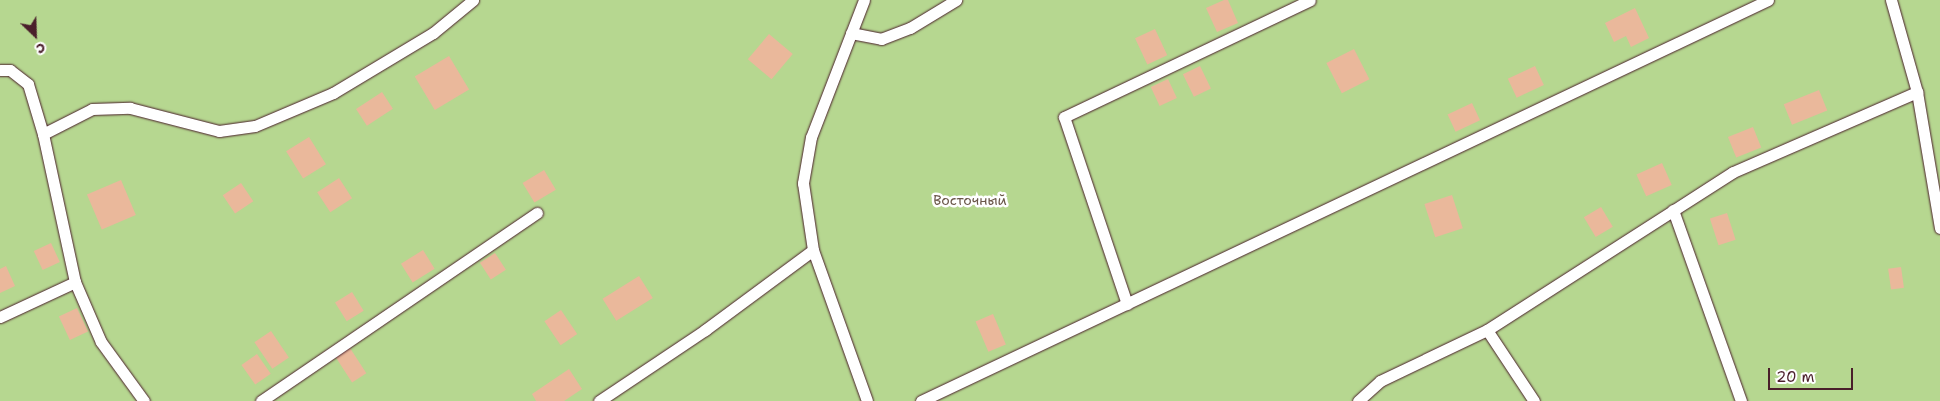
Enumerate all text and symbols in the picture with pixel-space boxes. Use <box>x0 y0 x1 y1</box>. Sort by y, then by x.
north arrow <box>10 10 60 60</box>
text: С <box>34 39 49 59</box>
park label: Восточный <box>933 192 1007 208</box>
scale bar <box>1770 358 1855 390</box>
text: 20 m <box>1776 367 1815 387</box>

